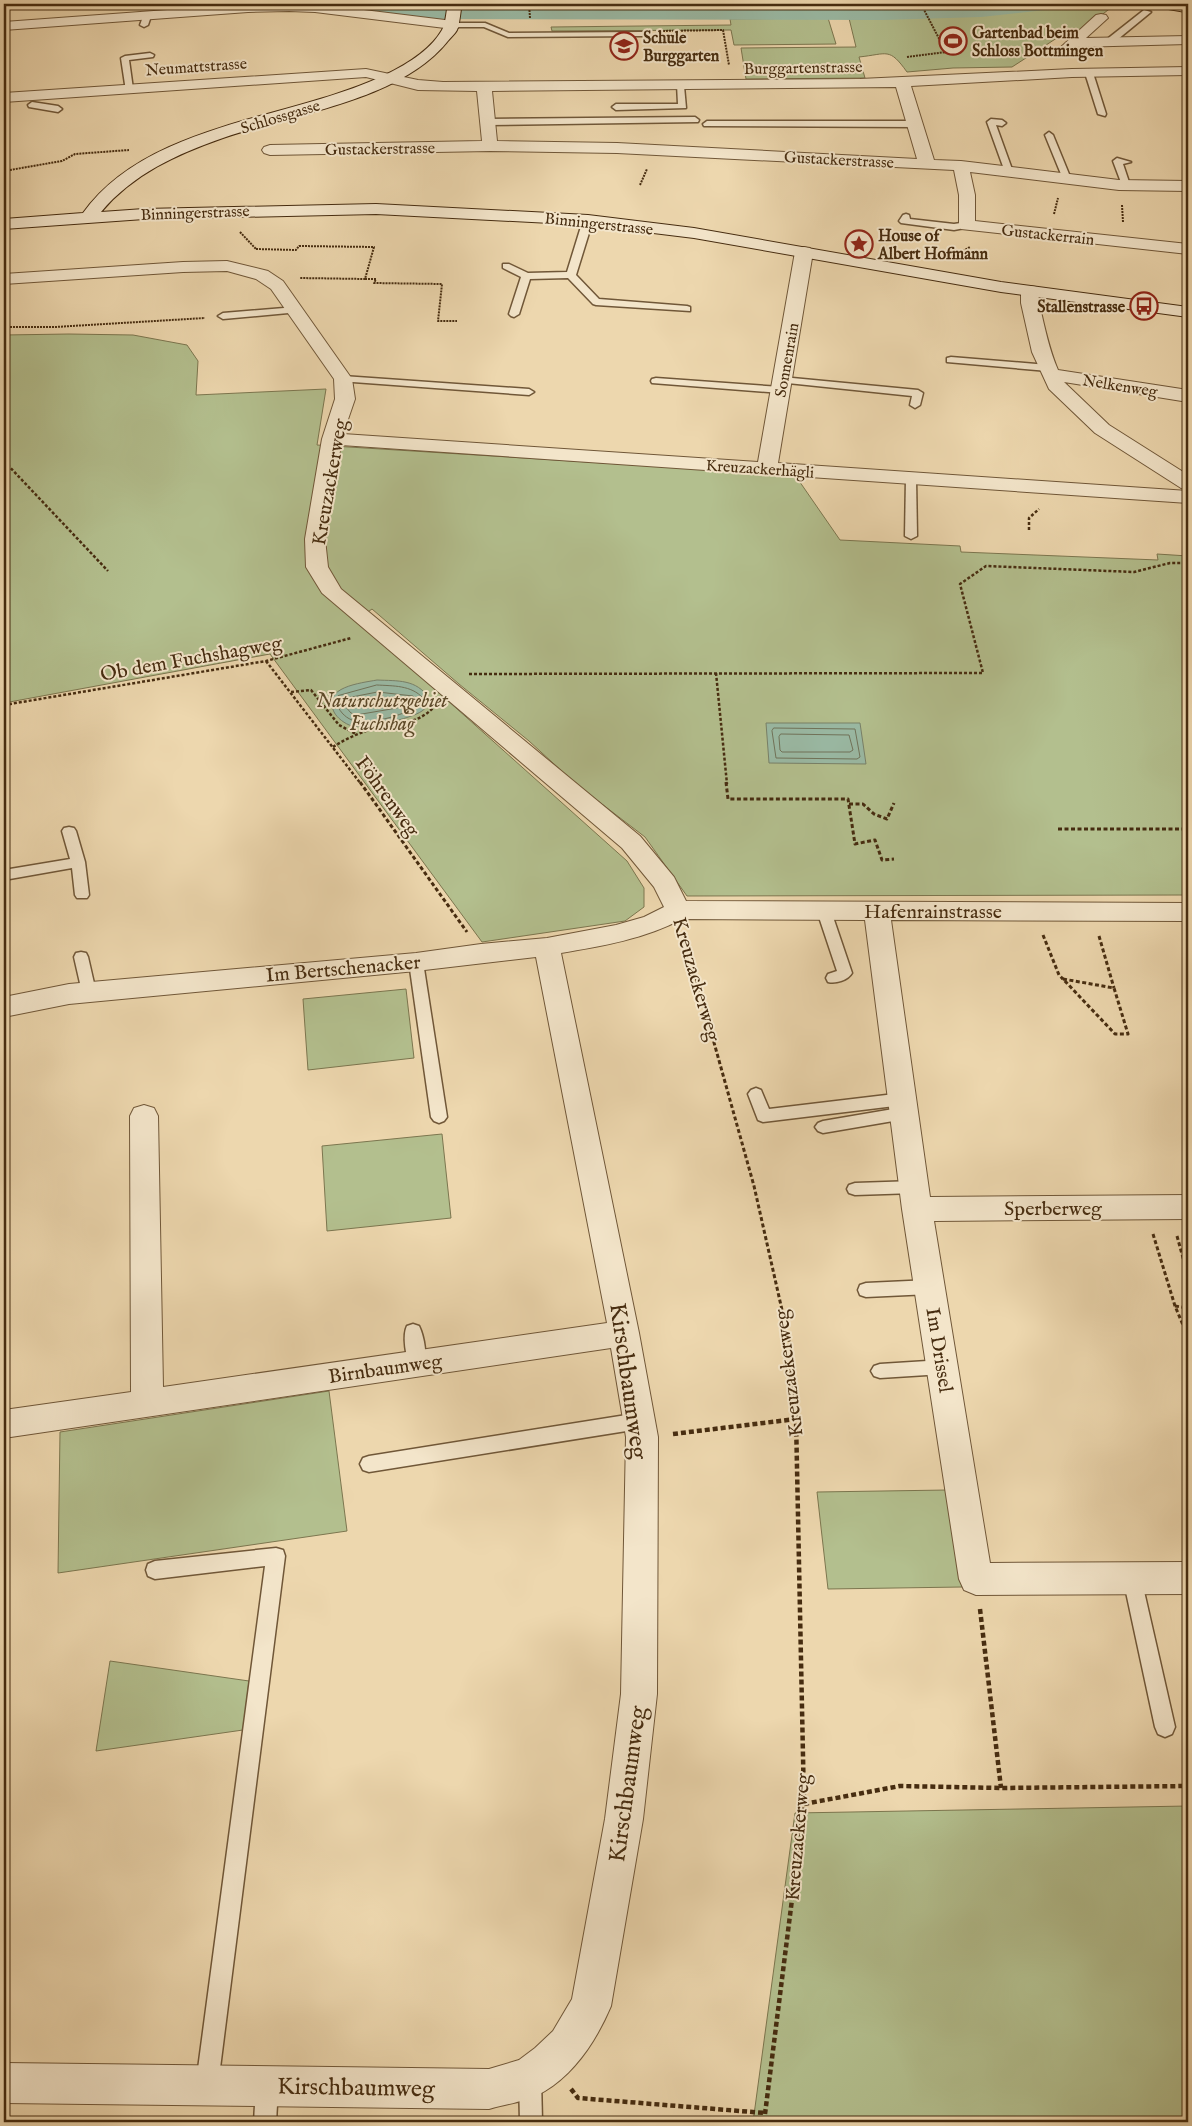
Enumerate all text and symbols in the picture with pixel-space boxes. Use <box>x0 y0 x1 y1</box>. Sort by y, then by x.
place label: Gartenbad beim Schloss Bottmingen <box>972 24 1104 62</box>
sports icon: Gartenbad beim Schloss Bottmingen <box>938 26 968 56</box>
place label: Schule Burggarten <box>643 29 720 67</box>
school or university icon: Schule Burggarten <box>609 31 639 61</box>
street label: Neumattstrasse <box>145 54 248 82</box>
street label: Burggartenstrasse <box>743 58 863 80</box>
street label: Schlossgasse <box>238 96 323 139</box>
street label: Gustackerstrasse <box>325 139 435 161</box>
street label: Gustackerstrasse <box>783 148 894 174</box>
street label: Binningerstrasse <box>140 202 250 226</box>
street label: Binningerstrasse <box>543 209 654 241</box>
street label: Gustackerrain <box>1000 221 1096 251</box>
place label: House of Albert Hofmann <box>877 227 989 265</box>
place icon: House of Albert Hofmann <box>844 229 874 259</box>
bus stop icon: Stallenstrasse <box>1129 291 1159 321</box>
place label: Stallenstrasse <box>1037 298 1126 318</box>
street label: Sonnenrain <box>772 321 804 399</box>
street label: Nelkenweg <box>1081 371 1159 403</box>
street label: Kreuzackerweg <box>307 416 354 547</box>
street label: Kreuzackerhägli <box>705 456 815 484</box>
street label: Ob dem Fuchshagweg <box>98 631 285 688</box>
park label: Naturschutzgebiet Fuchshag <box>316 689 449 738</box>
street label: Föhrenweg <box>349 752 425 843</box>
street label: Hafenrainstrasse <box>864 900 1002 925</box>
street label: Kreuzackerweg <box>666 914 726 1045</box>
street label: Im Bertschenacker <box>265 950 422 989</box>
street label: Sperberweg <box>1004 1197 1103 1222</box>
street label: Kirschbaumweg <box>601 1301 654 1462</box>
street label: Im Drissel <box>919 1306 958 1395</box>
street label: Kreuzackerweg <box>769 1307 810 1438</box>
street label: Birnbaumweg <box>327 1349 445 1390</box>
street label: Kirschbaumweg <box>602 1703 655 1864</box>
street label: Kreuzackerweg <box>780 1771 817 1902</box>
street label: Kirschbaumweg <box>277 2072 436 2105</box>

